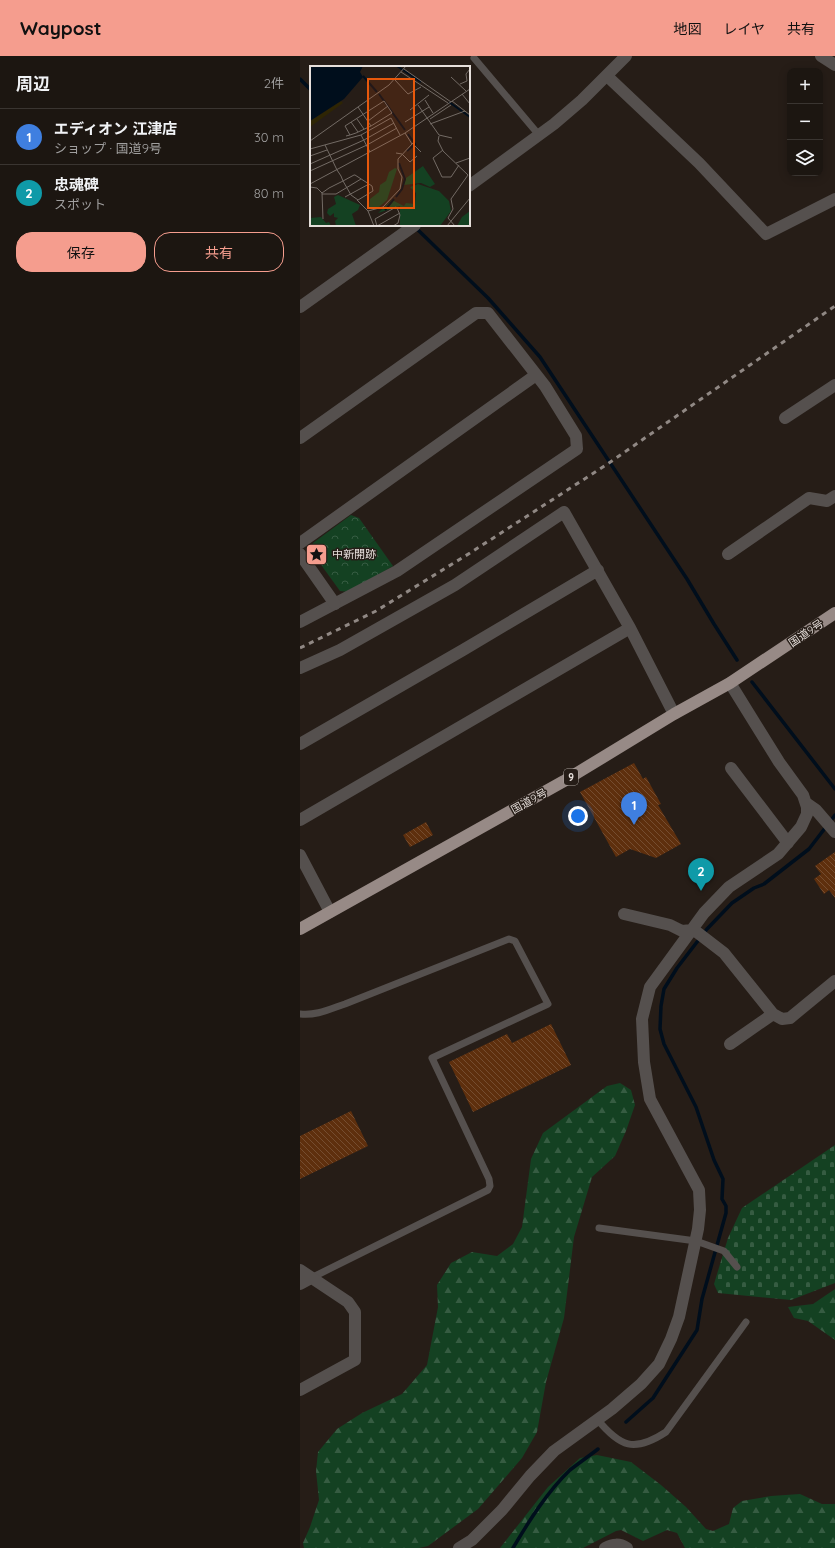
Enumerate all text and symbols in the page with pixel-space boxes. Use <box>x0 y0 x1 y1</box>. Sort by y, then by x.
text: Waypost <box>20 16 102 40</box>
text: 地図 <box>673 20 701 38</box>
text: レイヤ <box>723 20 765 38</box>
text: 共有 <box>787 20 815 38</box>
inset map <box>310 66 470 226</box>
map controls <box>787 68 823 176</box>
button: + <box>787 68 823 104</box>
text: 周辺 <box>16 73 50 94</box>
text: 2件 <box>264 75 284 91</box>
button: − <box>787 104 823 140</box>
text: エディオン 江津店 <box>54 119 177 138</box>
text: 1 <box>26 129 32 145</box>
text: 30 m <box>254 129 284 145</box>
text: ショップ · 国道9号 <box>54 140 162 156</box>
button: layers <box>787 140 823 176</box>
text: 忠魂碑 <box>54 175 99 194</box>
text: 2 <box>25 185 33 201</box>
text: 80 m <box>254 185 284 201</box>
text: スポット <box>54 196 106 212</box>
button: 保存 <box>16 232 146 272</box>
button: 共有 <box>154 232 284 272</box>
place icon: 中新開跡 <box>303 541 329 567</box>
place label: 中新開跡 <box>332 547 376 561</box>
street label: 国道9号 <box>786 616 826 650</box>
road number: 9 <box>564 769 578 785</box>
street label: 国道9号 <box>508 785 550 817</box>
pin: 1 <box>621 792 647 825</box>
your location <box>568 806 588 826</box>
pin: 2 <box>688 858 714 891</box>

